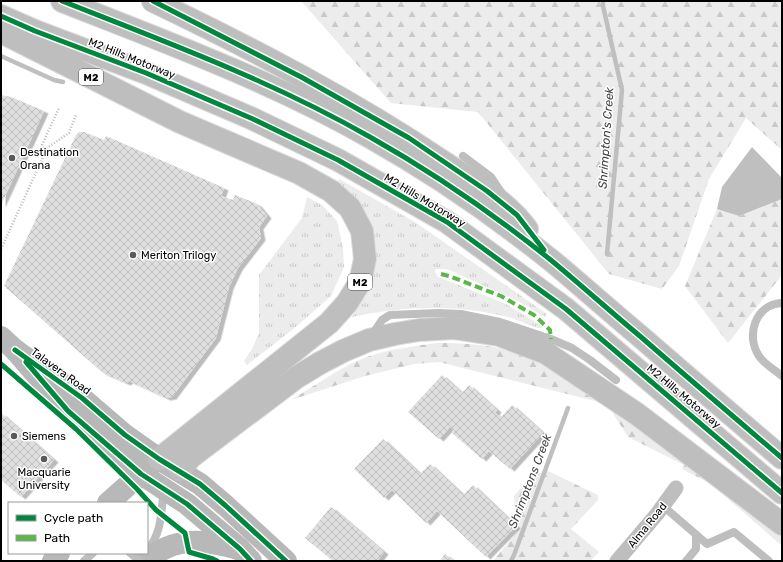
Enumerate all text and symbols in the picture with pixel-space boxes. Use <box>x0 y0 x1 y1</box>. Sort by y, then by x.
street label: M2 Hills Motorway <box>87 35 177 81</box>
road number: M2 <box>79 69 103 85</box>
water label: Shrimpton's Creek <box>595 86 617 189</box>
place label: Destination Orana <box>20 146 79 172</box>
marker: Destination Orana <box>7 153 17 163</box>
street label: M2 Hills Motorway <box>382 171 468 230</box>
place label: Meriton Trilogy <box>141 249 216 262</box>
marker: Meriton Trilogy <box>128 250 138 260</box>
road number: M2 <box>348 274 372 290</box>
street label: Talavera Road <box>28 345 93 398</box>
street label: M2 Hills Motorway <box>644 362 723 431</box>
place label: Siemens <box>22 430 66 443</box>
marker: Siemens <box>9 431 19 441</box>
water label: Shrimptons Creek <box>506 431 555 530</box>
marker: Macquarie University <box>39 454 49 464</box>
place label: Macquarie University <box>17 466 71 492</box>
street label: Alma Road <box>625 500 670 551</box>
legend <box>8 502 148 554</box>
text: Cycle path <box>44 511 103 525</box>
text: Path <box>44 531 70 545</box>

